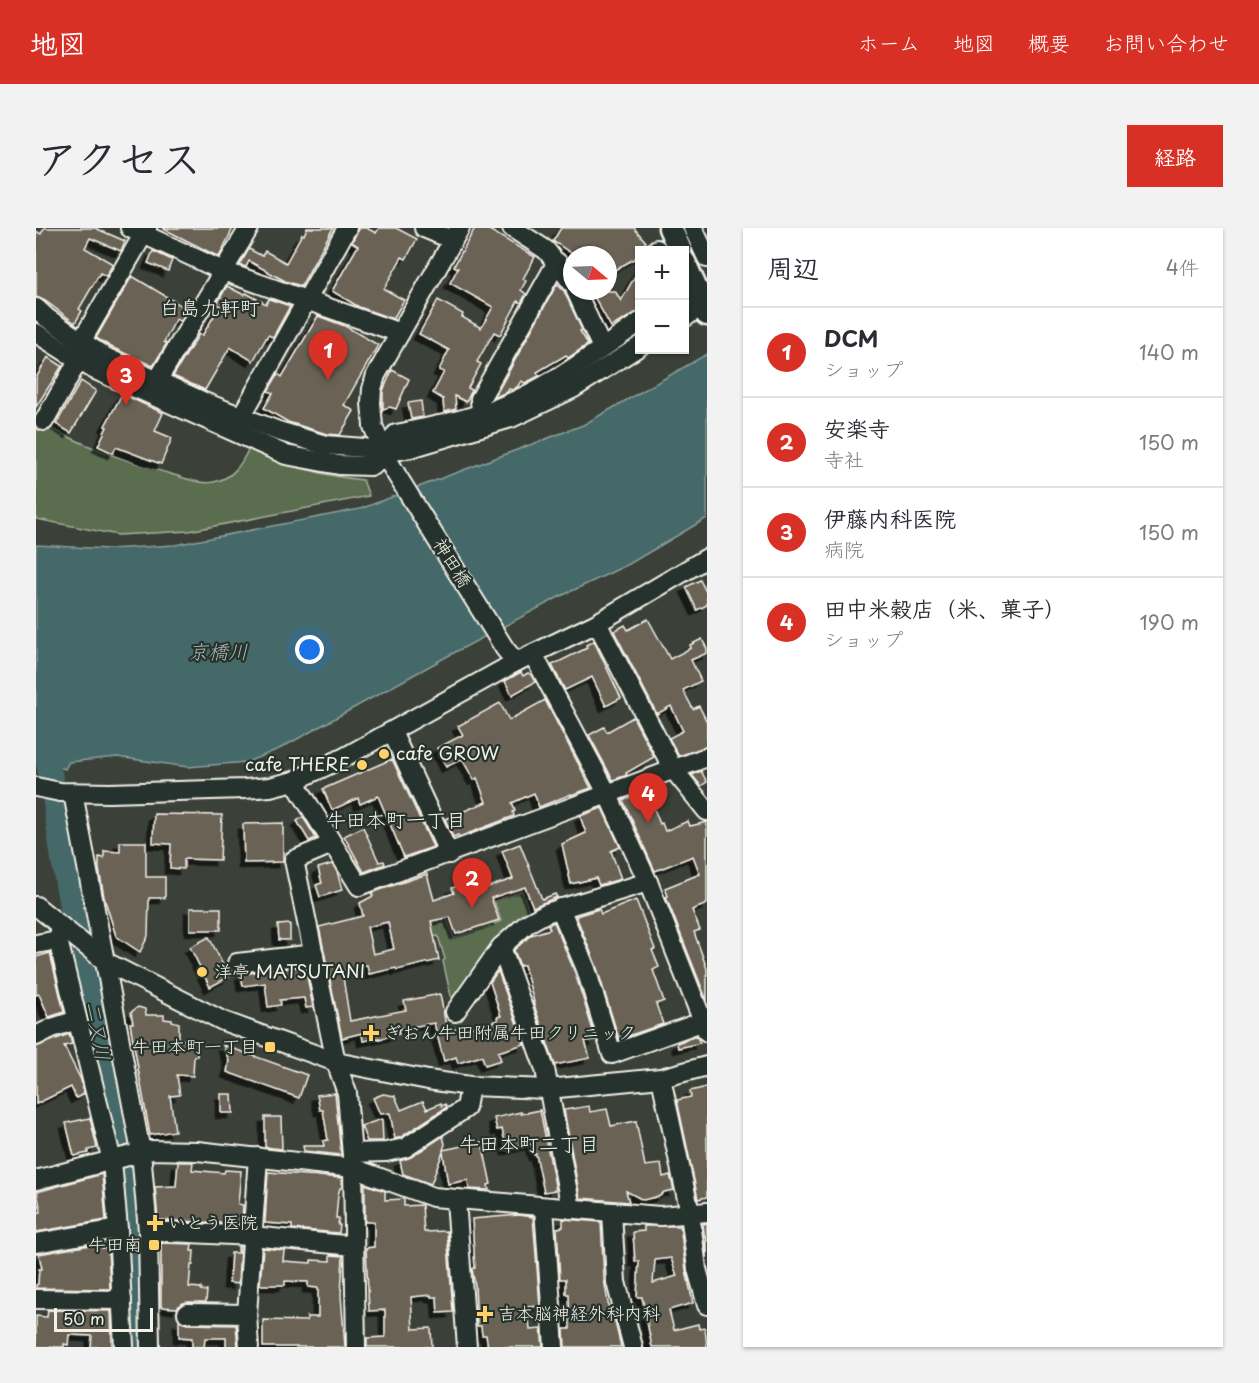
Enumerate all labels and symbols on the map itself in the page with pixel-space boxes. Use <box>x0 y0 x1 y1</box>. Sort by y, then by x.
north arrow <box>563 246 617 300</box>
district label: 白島九軒町 <box>160 292 260 322</box>
pin: 1 <box>308 330 348 380</box>
pin: 3 <box>106 356 146 405</box>
street label: 神田橋 <box>428 532 479 592</box>
your location <box>295 635 324 664</box>
water label: 京橋川 <box>188 636 248 666</box>
place label: cafe GROW <box>396 739 500 766</box>
marker: cafe GROW <box>377 747 391 761</box>
place label: cafe THERE <box>245 750 350 777</box>
marker: cafe THERE <box>355 758 369 772</box>
pin: 4 <box>628 774 668 823</box>
district label: 牛田本町一丁目 <box>326 804 466 834</box>
pin: 2 <box>452 858 492 908</box>
place label: 洋亭 MATSUTANI <box>214 957 365 984</box>
marker: 洋亭 MATSUTANI <box>195 965 209 979</box>
water label: 二又川 <box>79 999 119 1063</box>
place label: ぎおん牛田附属牛田クリニック <box>384 1018 636 1045</box>
marker: ぎおん牛田附属牛田クリニック <box>362 1024 380 1042</box>
place label: 牛田本町一丁目 <box>132 1032 258 1059</box>
marker: 牛田本町一丁目 <box>263 1040 277 1054</box>
district label: 牛田本町二丁目 <box>459 1128 599 1158</box>
place label: いとう医院 <box>168 1208 258 1235</box>
marker: いとう医院 <box>146 1214 164 1232</box>
place label: 牛田南 <box>88 1230 142 1257</box>
marker: 牛田南 <box>147 1238 161 1252</box>
place label: 吉本脳神経外科内科 <box>498 1299 660 1326</box>
scale bar <box>54 1305 153 1332</box>
marker: 吉本脳神経外科内科 <box>476 1305 494 1323</box>

